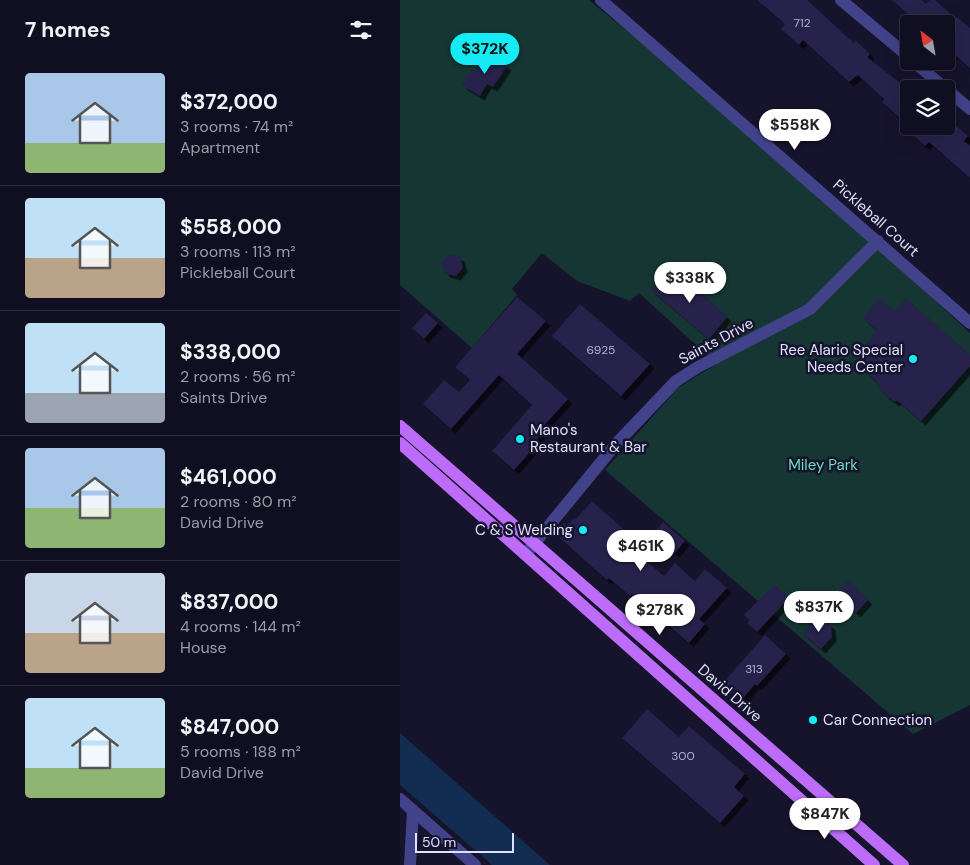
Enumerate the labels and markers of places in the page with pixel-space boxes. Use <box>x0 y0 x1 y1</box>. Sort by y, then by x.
pin: $372K <box>450 32 520 75</box>
pin: $558K <box>760 108 830 151</box>
pin: $338K <box>655 262 725 304</box>
place label: Ree Alario Special Needs Center <box>780 340 903 377</box>
marker: Ree Alario Special Needs Center <box>907 353 919 365</box>
place label: Mano's Restaurant & Bar <box>530 420 647 457</box>
marker: Mano's Restaurant & Bar <box>514 433 526 445</box>
place label: C & S Welding <box>475 520 573 540</box>
marker: C & S Welding <box>577 524 589 536</box>
pin: $461K <box>606 530 676 572</box>
pin: $837K <box>784 590 854 633</box>
pin: $278K <box>625 594 695 636</box>
place label: Car Connection <box>823 710 932 730</box>
marker: Car Connection <box>807 714 819 726</box>
pin: $847K <box>790 798 860 840</box>

